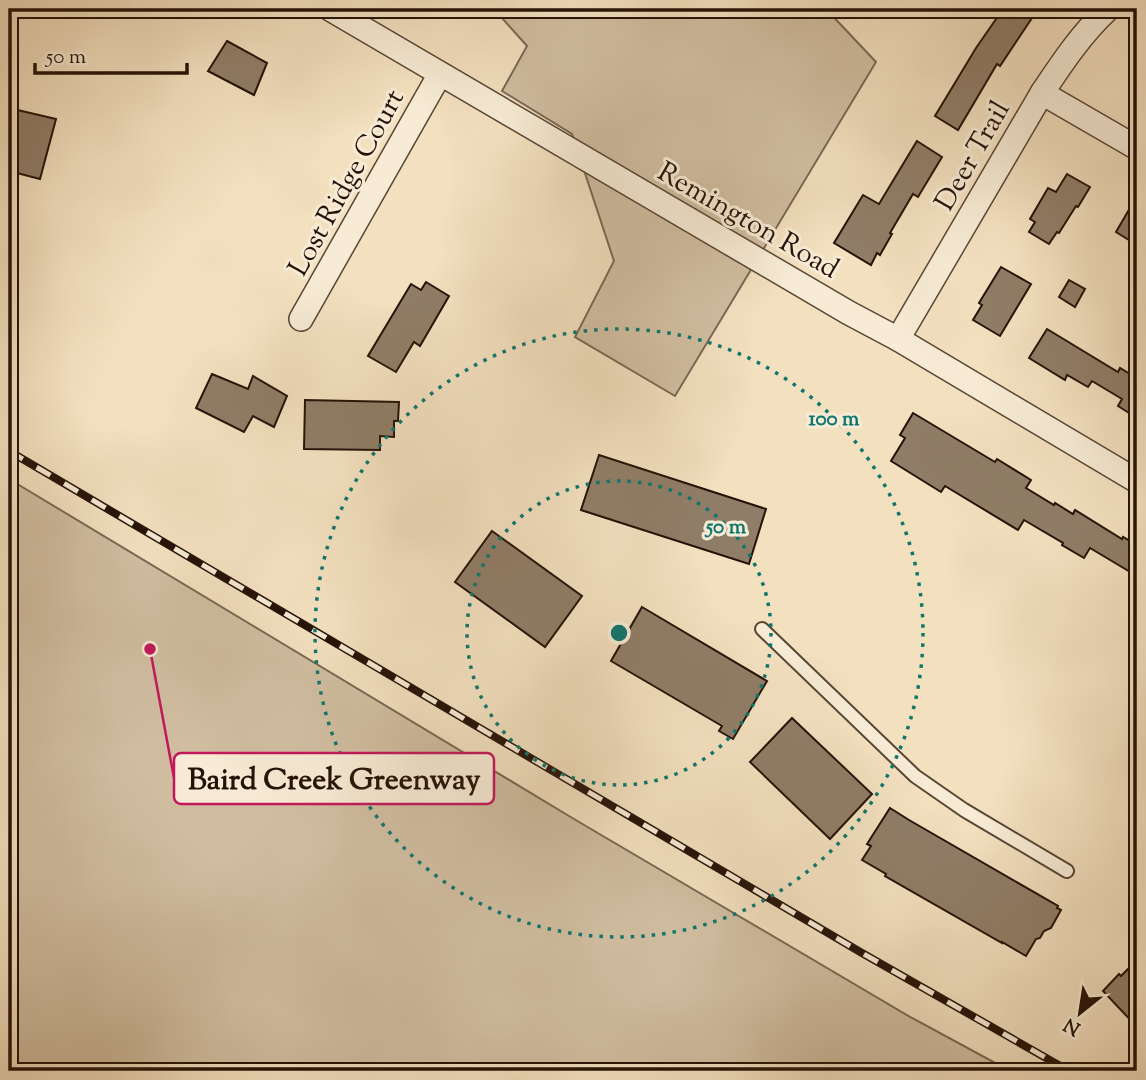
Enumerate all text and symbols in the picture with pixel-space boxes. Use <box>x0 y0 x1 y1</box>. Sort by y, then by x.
scale bar <box>35 32 187 76</box>
text: 50 m <box>45 43 86 73</box>
street label: Lost Ridge Court <box>280 82 416 284</box>
street label: Deer Trail <box>926 94 1021 219</box>
street label: Remington Road <box>649 153 846 290</box>
text: 100 m <box>809 405 860 435</box>
text: 50 m <box>704 513 747 543</box>
centre of rings <box>607 621 631 645</box>
callout: Baird Creek Greenway <box>174 753 494 804</box>
text: Baird Creek Greenway <box>188 760 480 803</box>
north arrow <box>1044 978 1114 1048</box>
text: N <box>1059 1010 1086 1041</box>

